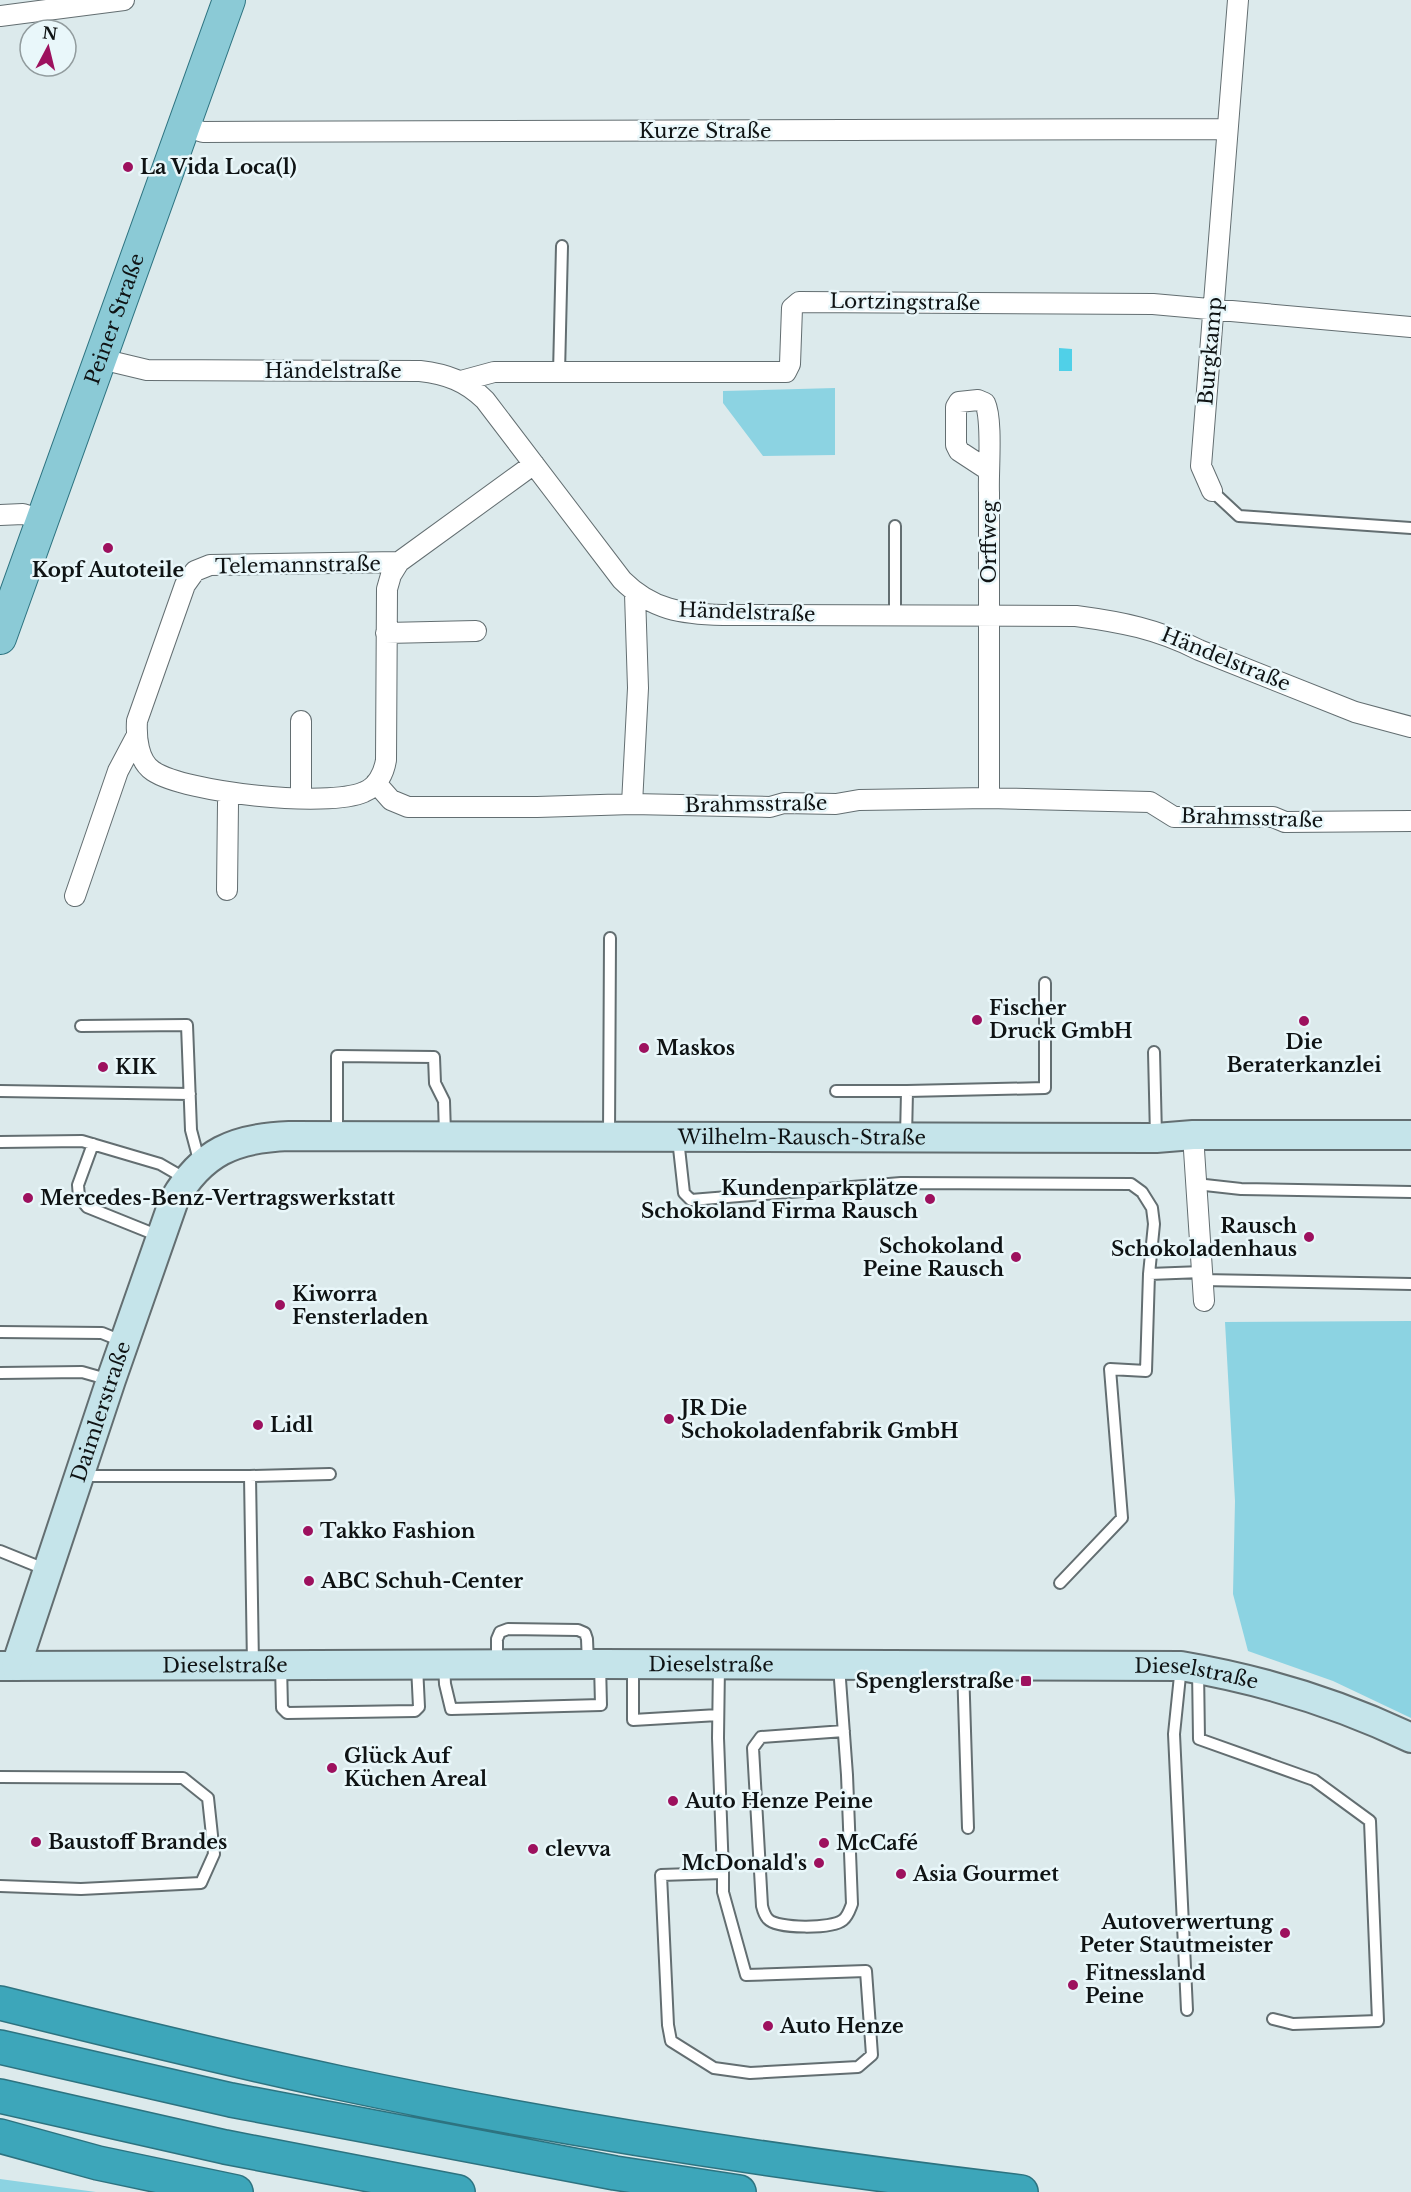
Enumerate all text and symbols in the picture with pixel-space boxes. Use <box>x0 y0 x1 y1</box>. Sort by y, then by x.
north arrow <box>18 18 78 78</box>
text: N <box>41 22 59 44</box>
street label: Kurze Straße <box>639 119 771 143</box>
place label: La Vida Loca(l) <box>140 155 297 179</box>
marker: La Vida Loca(l) <box>121 160 135 174</box>
street label: Peiner Straße <box>80 250 149 388</box>
street label: Lortzingstraße <box>829 289 981 315</box>
street label: Burgkamp <box>1193 296 1227 406</box>
street label: Händelstraße <box>264 359 402 383</box>
street label: Orffweg <box>977 499 1001 584</box>
marker: Kopf Autoteile <box>101 541 115 555</box>
street label: Telemannstraße <box>215 552 381 578</box>
place label: Kopf Autoteile <box>32 558 184 582</box>
street label: Händelstraße <box>678 598 816 626</box>
street label: Händelstraße <box>1158 622 1294 696</box>
street label: Brahmsstraße <box>684 791 828 817</box>
street label: Brahmsstraße <box>1180 804 1324 832</box>
place label: Fischer Druck GmbH <box>989 996 1133 1043</box>
marker: Fischer Druck GmbH <box>970 1013 984 1027</box>
marker: Die Beraterkanzlei <box>1297 1014 1311 1028</box>
place label: Die Beraterkanzlei <box>1226 1030 1382 1077</box>
place label: Maskos <box>656 1036 735 1060</box>
marker: Maskos <box>637 1041 651 1055</box>
place label: KIK <box>115 1055 157 1079</box>
marker: KIK <box>96 1060 110 1074</box>
street label: Wilhelm-Rausch-Straße <box>677 1125 926 1149</box>
place label: Kundenparkplätze Schokoland Firma Rausch <box>641 1176 919 1223</box>
place label: Mercedes-Benz-Vertragswerkstatt <box>40 1186 395 1210</box>
marker: Mercedes-Benz-Vertragswerkstatt <box>21 1191 35 1205</box>
marker: Kundenparkplätze Schokoland Firma Rausch <box>923 1192 937 1206</box>
place label: Rausch Schokoladenhaus <box>1111 1214 1298 1261</box>
marker: Rausch Schokoladenhaus <box>1302 1230 1316 1244</box>
place label: Schokoland Peine Rausch <box>863 1234 1005 1281</box>
marker: Schokoland Peine Rausch <box>1009 1250 1023 1264</box>
place label: Kiworra Fensterladen <box>292 1282 429 1329</box>
marker: Kiworra Fensterladen <box>273 1298 287 1312</box>
street label: Daimlerstraße <box>66 1338 136 1485</box>
place label: JR Die Schokoladenfabrik GmbH <box>677 1396 959 1443</box>
marker: JR Die Schokoladenfabrik GmbH <box>662 1412 676 1426</box>
place label: Lidl <box>270 1413 313 1437</box>
marker: Lidl <box>251 1418 265 1432</box>
place label: Takko Fashion <box>320 1519 476 1543</box>
marker: Takko Fashion <box>301 1524 315 1538</box>
place label: ABC Schuh-Center <box>320 1569 523 1593</box>
marker: ABC Schuh-Center <box>302 1574 316 1588</box>
street label: Dieselstraße <box>648 1652 774 1677</box>
street label: Dieselstraße <box>162 1653 288 1677</box>
street label: Dieselstraße <box>1134 1654 1261 1694</box>
place label: Spenglerstraße <box>855 1669 1014 1693</box>
marker: Spenglerstraße <box>1019 1674 1033 1688</box>
place label: Glück Auf Küchen Areal <box>344 1744 487 1791</box>
marker: Glück Auf Küchen Areal <box>325 1761 339 1775</box>
place label: Auto Henze Peine <box>684 1789 873 1813</box>
marker: Auto Henze Peine <box>666 1794 680 1808</box>
place label: Baustoff Brandes <box>48 1830 227 1854</box>
place label: McCafé <box>836 1831 918 1855</box>
marker: Baustoff Brandes <box>29 1835 43 1849</box>
marker: McCafé <box>817 1836 831 1850</box>
place label: clevva <box>545 1837 611 1861</box>
marker: clevva <box>526 1842 540 1856</box>
place label: McDonald's <box>681 1851 807 1875</box>
marker: McDonald's <box>812 1856 826 1870</box>
place label: Asia Gourmet <box>912 1862 1059 1886</box>
marker: Asia Gourmet <box>894 1867 908 1881</box>
place label: Autoverwertung Peter Stautmeister <box>1079 1910 1274 1957</box>
marker: Autoverwertung Peter Stautmeister <box>1278 1926 1292 1940</box>
place label: Fitnessland Peine <box>1085 1961 1206 2008</box>
marker: Fitnessland Peine <box>1066 1978 1080 1992</box>
place label: Auto Henze <box>779 2014 904 2038</box>
marker: Auto Henze <box>761 2019 775 2033</box>

